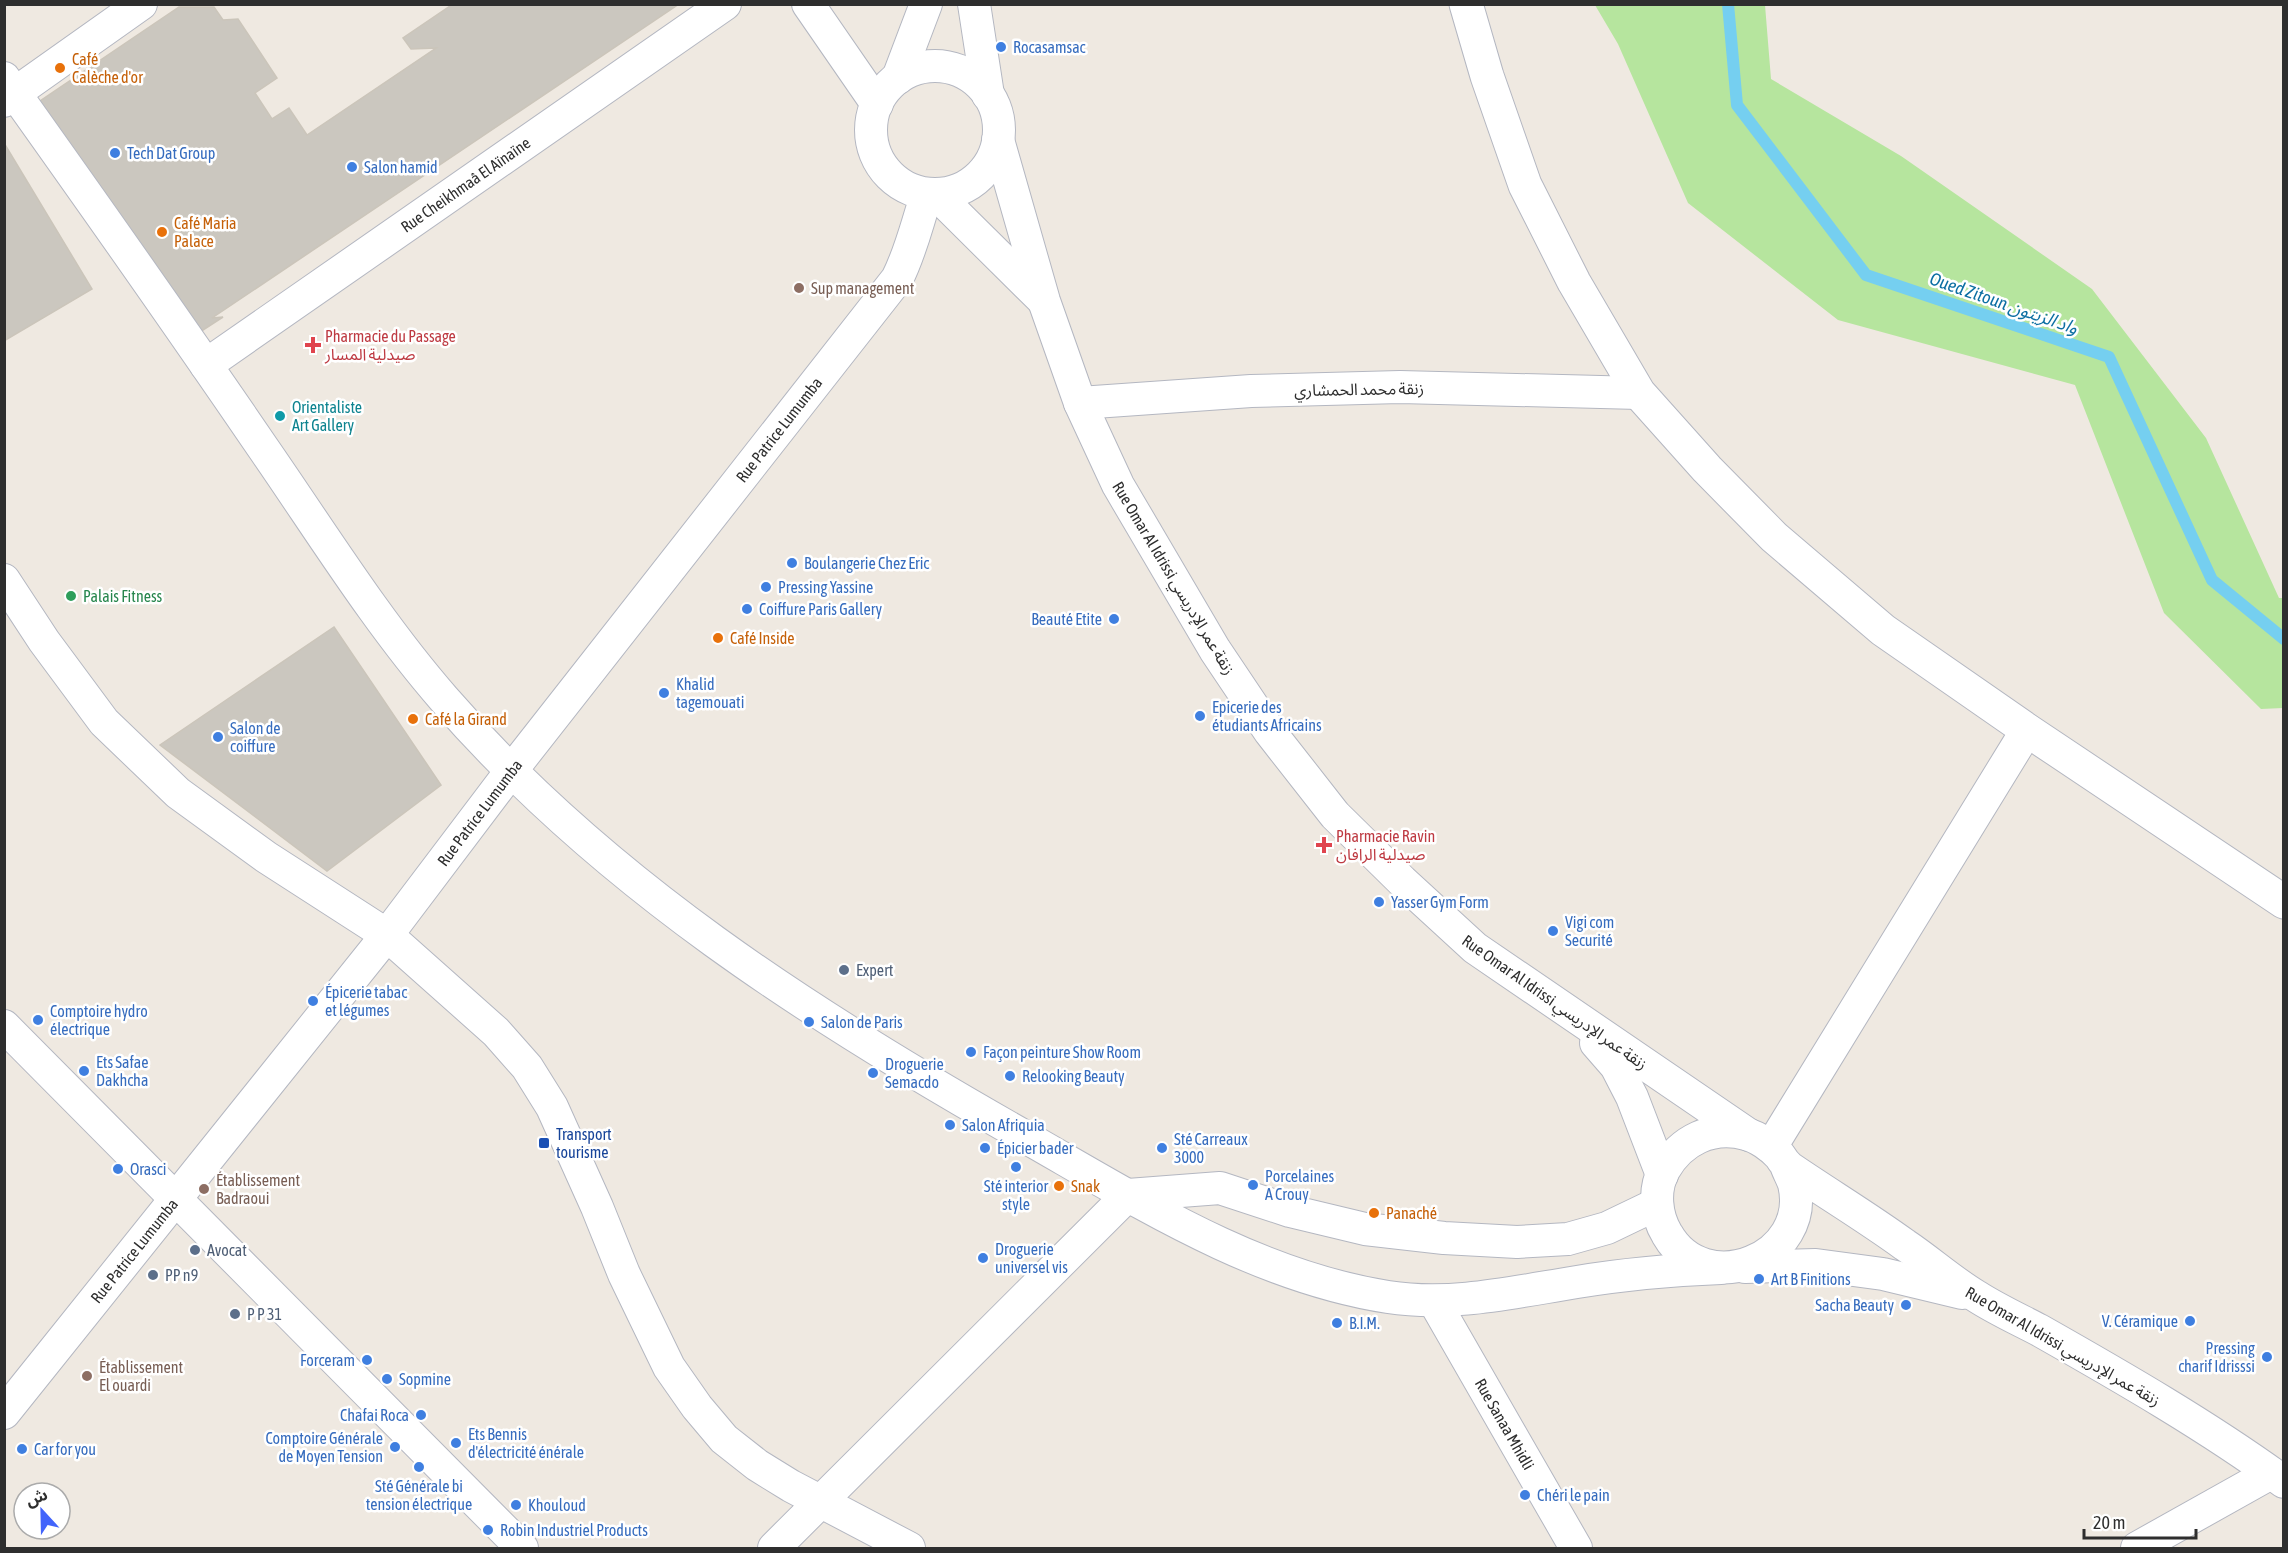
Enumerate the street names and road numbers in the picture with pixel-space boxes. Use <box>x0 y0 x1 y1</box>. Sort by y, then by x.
street label: Rue Cheikhmaâ El Aïnaïne <box>397 133 533 236</box>
street label: Rue Patrice Lumumba <box>732 374 826 486</box>
street label: زنقة محمد الحمشاري <box>1294 379 1424 403</box>
street label: Rue Omar Al Idrissi زنقة عمر الإدريسي <box>1106 478 1239 680</box>
street label: Rue Patrice Lumumba <box>434 756 526 869</box>
street label: Rue Omar Al Idrissi زنقة عمر الإدريسي <box>1457 931 1651 1076</box>
street label: Rue Patrice Lumumba <box>87 1195 181 1306</box>
street label: Rue Omar Al Idrissi زنقة عمر الإدريسي <box>1961 1283 2163 1412</box>
street label: Rue Sanaa Mhidli <box>1472 1375 1538 1473</box>

